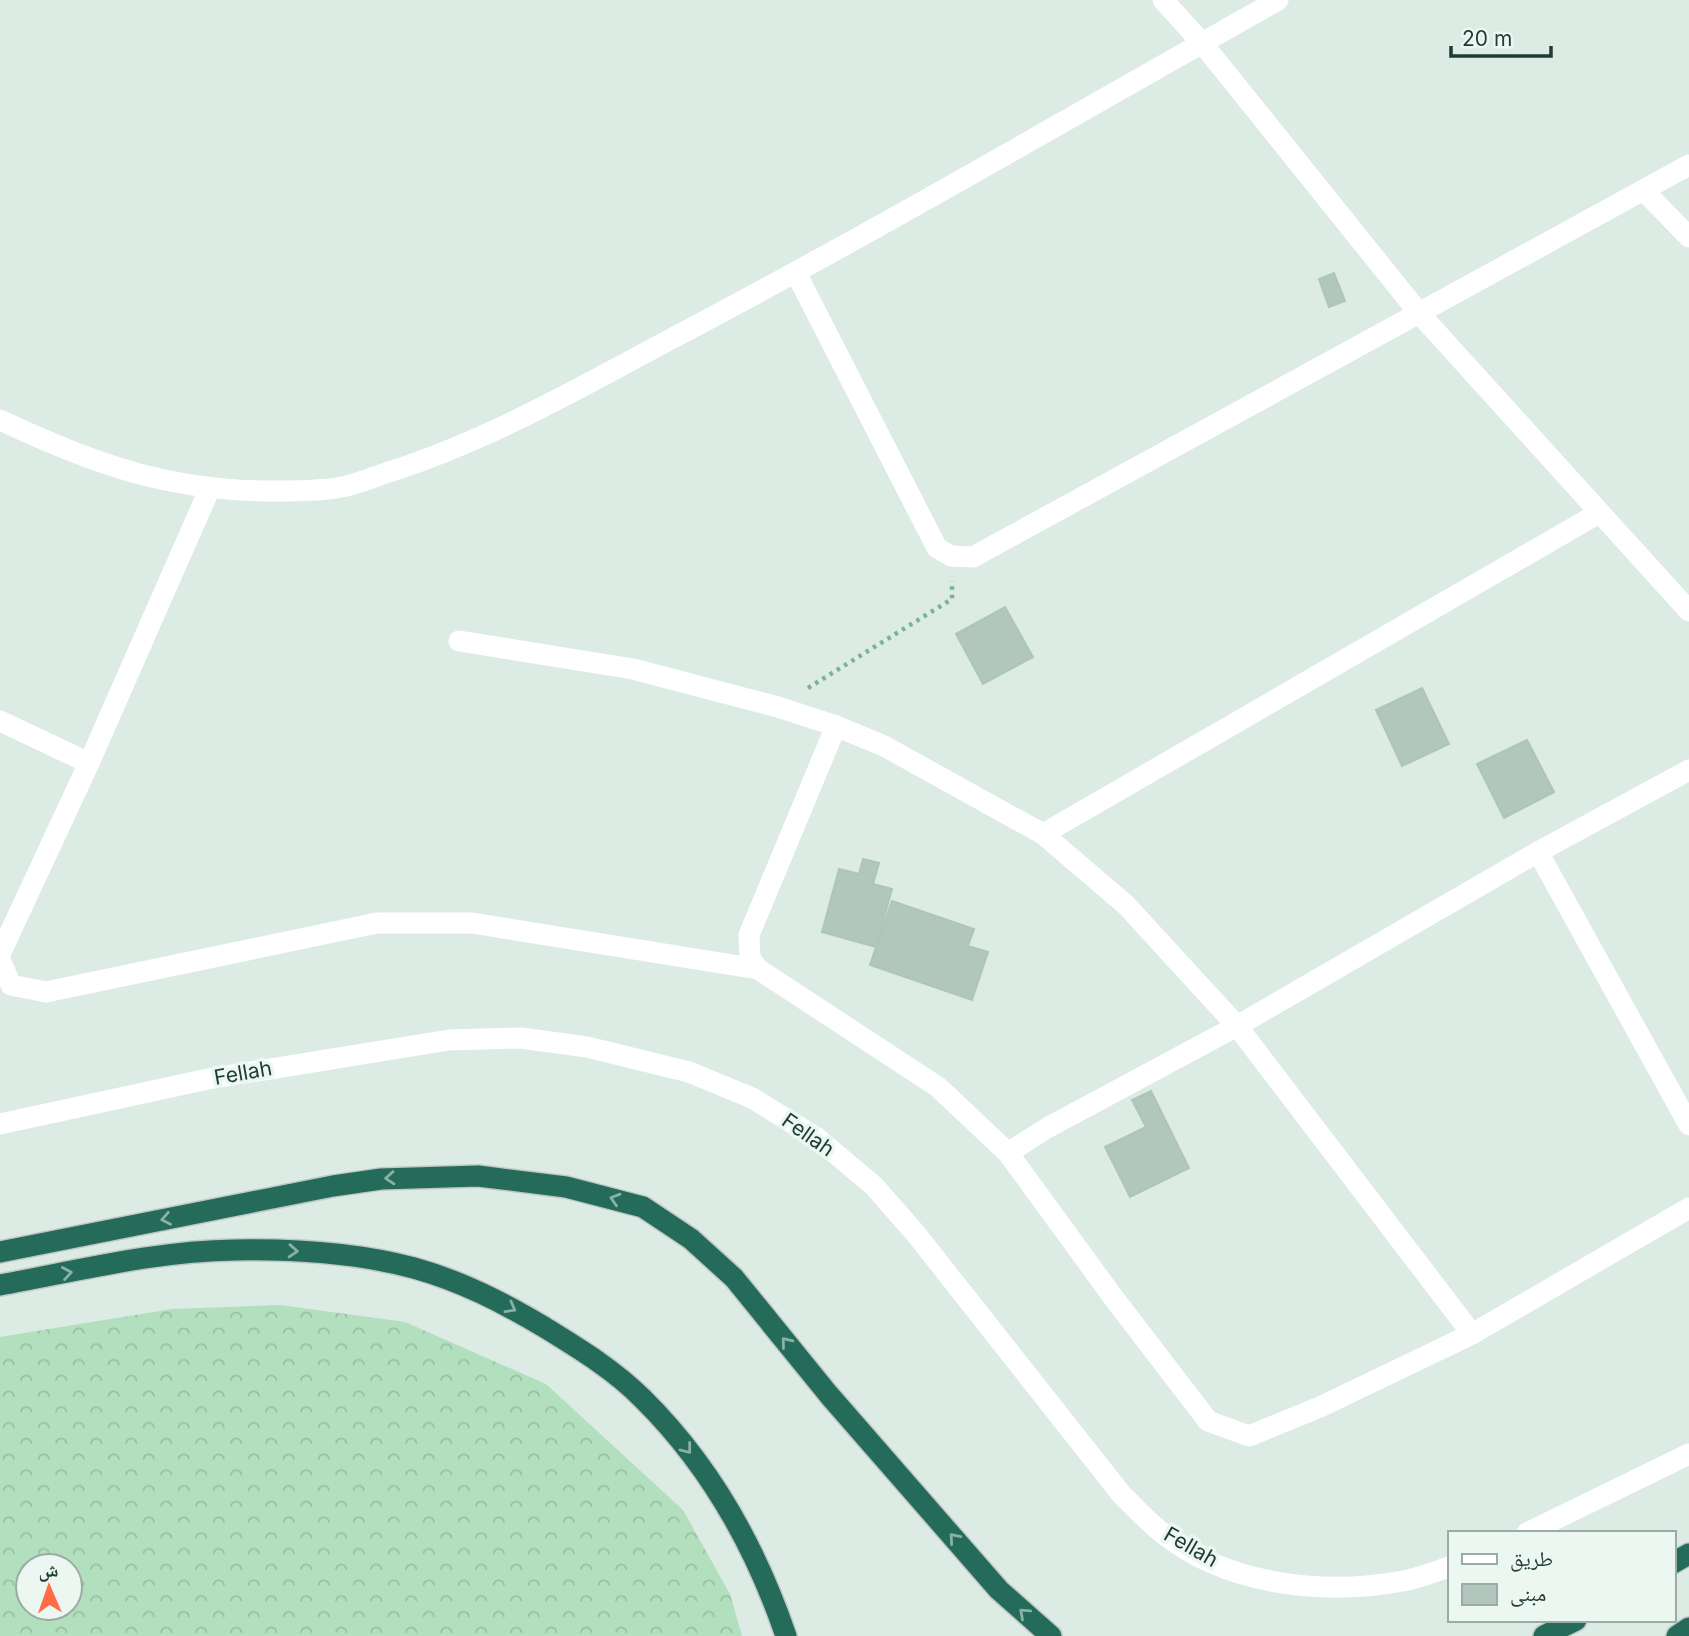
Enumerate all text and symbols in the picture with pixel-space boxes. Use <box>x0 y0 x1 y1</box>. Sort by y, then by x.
scale bar <box>1451 14 1551 58</box>
text: 20 m <box>1462 26 1512 51</box>
street label: Fellah <box>212 1055 274 1090</box>
street label: Fellah <box>777 1108 839 1162</box>
one-way arrow <box>384 1171 395 1186</box>
one-way arrow <box>609 1192 621 1207</box>
one-way arrow <box>160 1211 172 1226</box>
one-way arrow <box>288 1243 299 1258</box>
one-way arrow <box>61 1266 73 1281</box>
one-way arrow <box>504 1300 516 1313</box>
one-way arrow <box>782 1338 794 1351</box>
one-way arrow <box>678 1441 691 1454</box>
street label: Fellah <box>1160 1521 1223 1572</box>
legend <box>1448 1531 1675 1622</box>
one-way arrow <box>950 1534 962 1547</box>
text: طريق <box>1510 1546 1553 1572</box>
north arrow <box>14 1552 84 1622</box>
text: ش <box>38 1559 59 1582</box>
text: مبنى <box>1510 1581 1546 1607</box>
one-way arrow <box>1019 1609 1032 1622</box>

